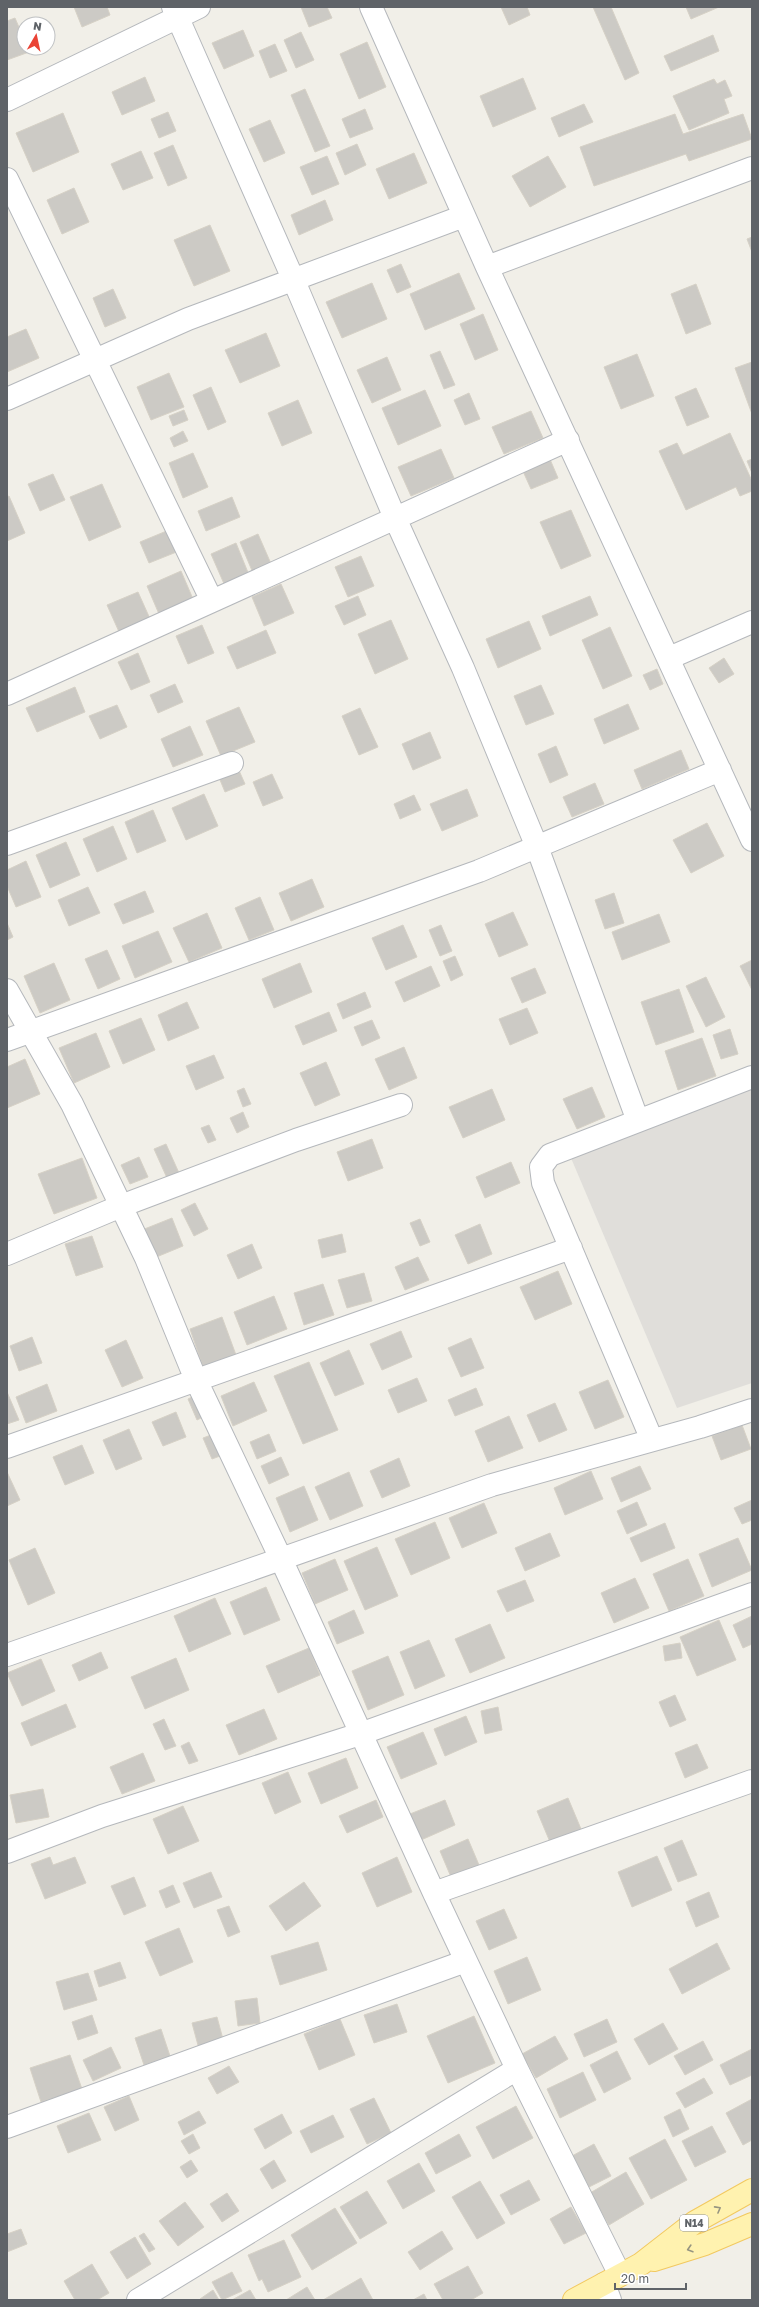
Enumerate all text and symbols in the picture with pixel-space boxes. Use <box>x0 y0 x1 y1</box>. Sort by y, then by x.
north arrow <box>16 16 56 56</box>
text: N <box>32 19 43 33</box>
one-way arrow <box>714 2207 721 2214</box>
road number: N14 <box>680 2215 708 2231</box>
one-way arrow <box>686 2244 693 2253</box>
scale bar <box>615 2265 686 2291</box>
text: 20 m <box>621 2271 649 2286</box>

